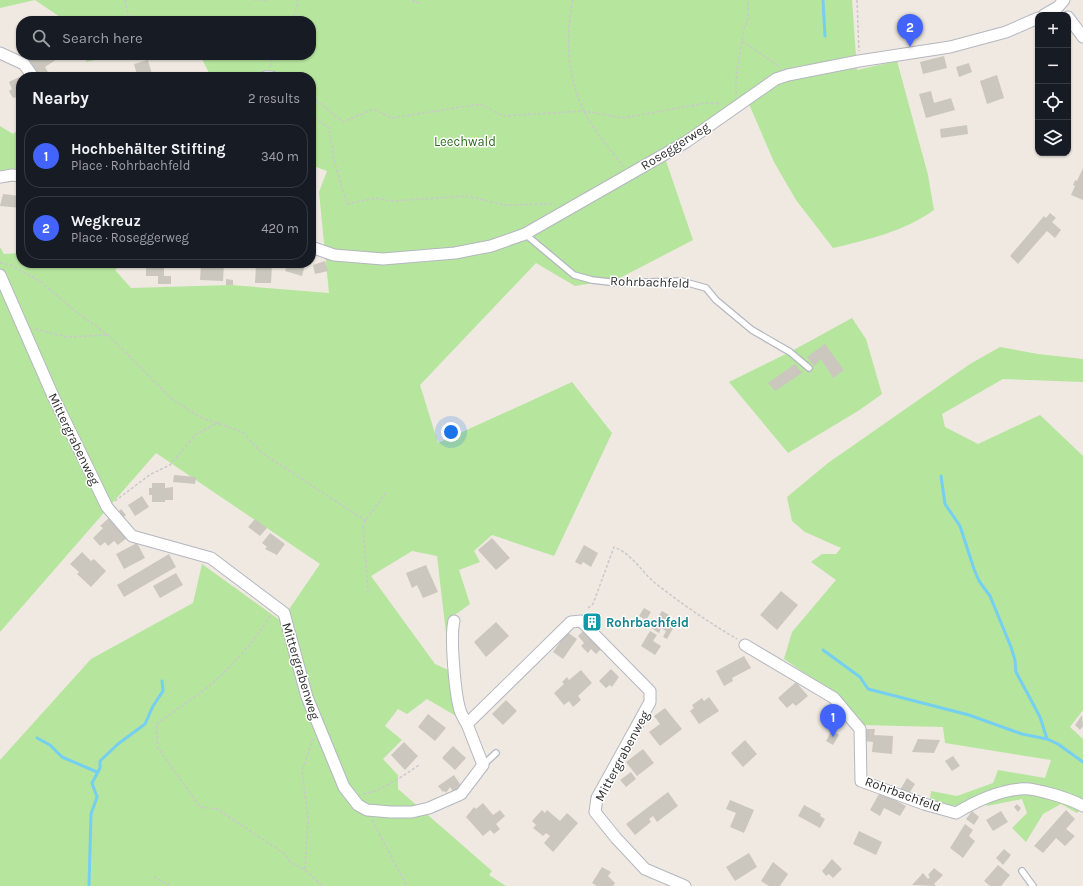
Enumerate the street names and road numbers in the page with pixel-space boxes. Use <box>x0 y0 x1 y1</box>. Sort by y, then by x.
street label: Roseggerweg <box>638 119 713 173</box>
street label: Rohrbachfeld <box>610 273 690 291</box>
street label: Mittergrabenweg <box>45 390 103 488</box>
street label: Mittergrabenweg <box>279 621 323 722</box>
street label: Mittergrabenweg <box>592 707 653 804</box>
street label: Rohrbachfeld <box>863 773 943 815</box>

